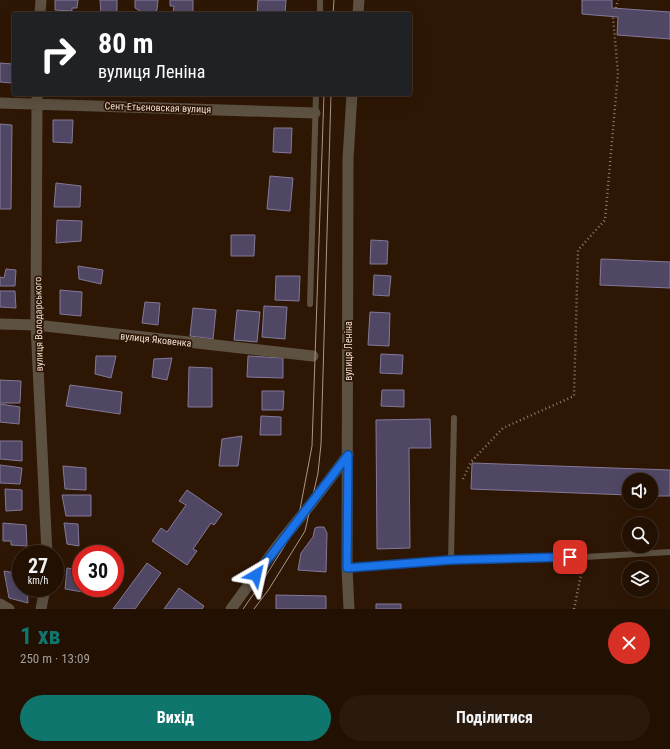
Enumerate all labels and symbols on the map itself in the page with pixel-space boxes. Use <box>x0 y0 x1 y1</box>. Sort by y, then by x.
street label: Сент-Етьєновская вулиця <box>104 100 212 115</box>
street label: вулиця Володарського <box>32 277 45 371</box>
street label: вулиця Леніна <box>343 321 354 381</box>
street label: вулиця Яковенка <box>120 330 192 349</box>
pin <box>553 540 587 574</box>
speed limit sign: 30 <box>72 545 124 597</box>
position arrow <box>235 554 277 596</box>

